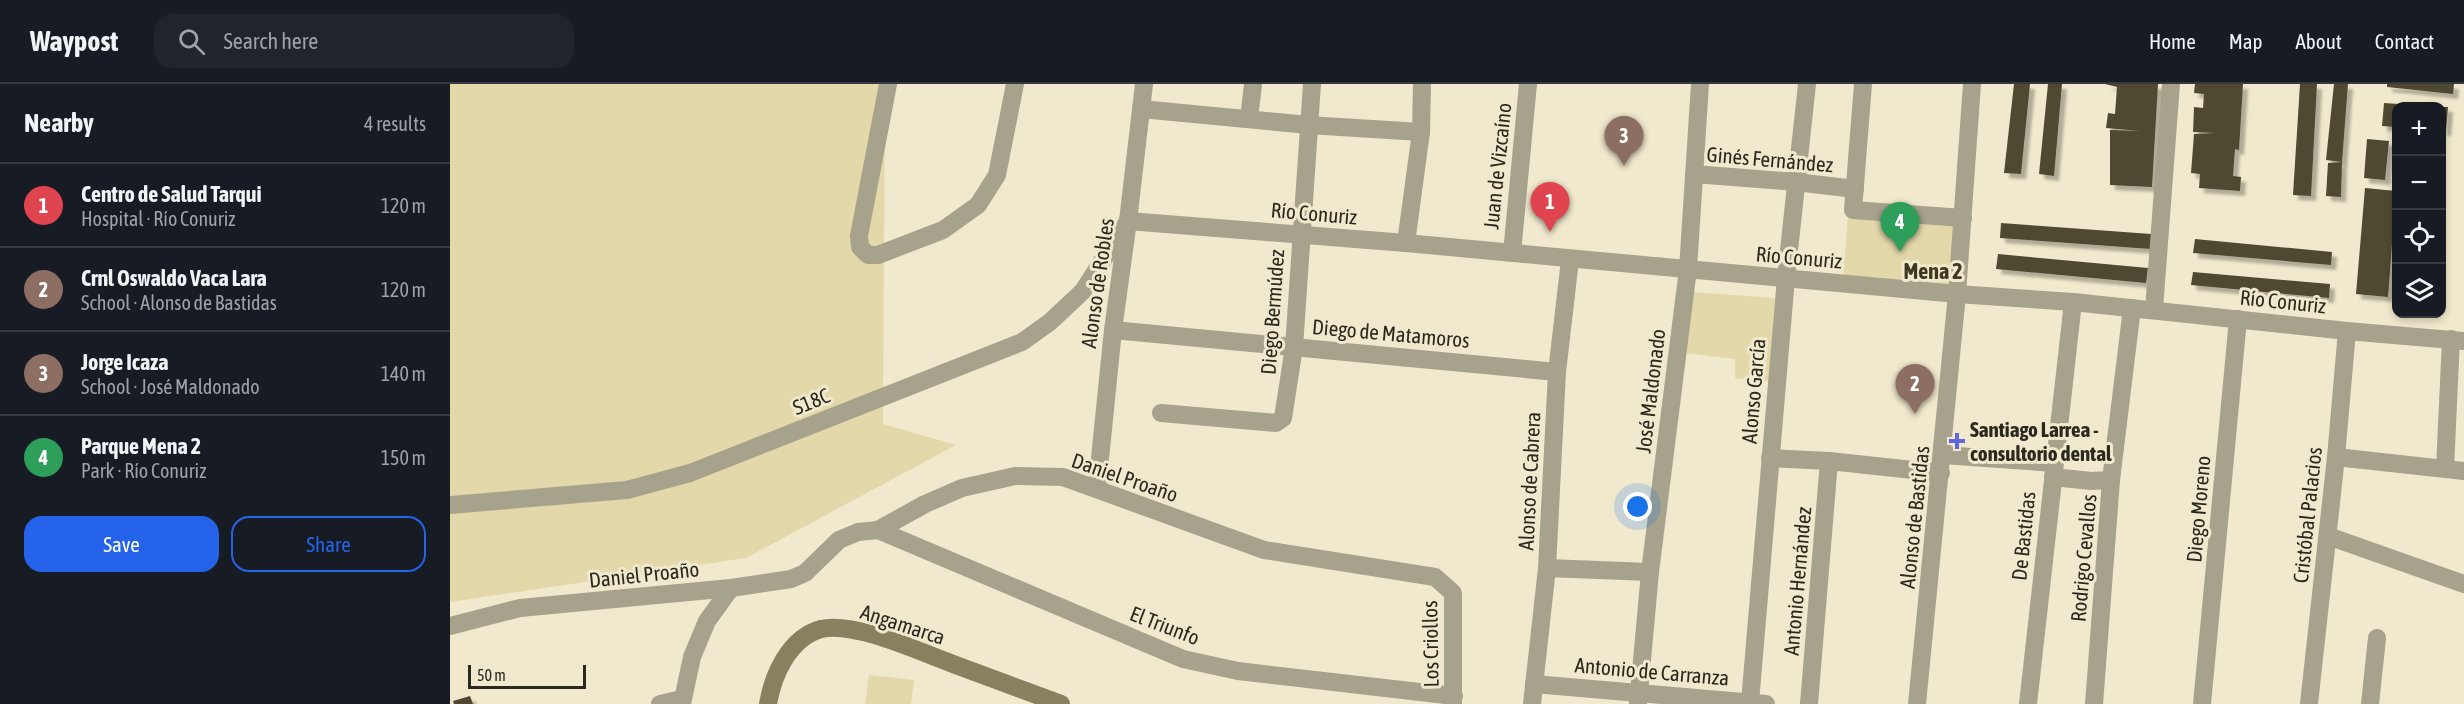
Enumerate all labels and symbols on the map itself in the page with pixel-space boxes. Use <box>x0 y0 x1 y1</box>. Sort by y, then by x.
street label: Juan de Vizcaíno <box>1478 102 1516 230</box>
pin: 3 <box>1604 116 1644 166</box>
street label: Ginés Fernández <box>1706 142 1835 177</box>
pin: 1 <box>1530 182 1570 232</box>
street label: Río Conuriz <box>1270 197 1358 229</box>
pin: 4 <box>1880 202 1920 252</box>
street label: Alonso de Robles <box>1076 217 1118 349</box>
street label: Río Conuriz <box>1755 241 1843 273</box>
street label: Diego Bermúdez <box>1256 248 1288 375</box>
district label: Mena 2 <box>1904 258 1962 284</box>
street label: Río Conuriz <box>2239 285 2328 317</box>
street label: Diego de Matamoros <box>1311 314 1471 352</box>
street label: José Maldonado <box>1630 327 1670 455</box>
street label: Alonso García <box>1736 337 1770 445</box>
pin: 2 <box>1896 364 1934 414</box>
street label: S18C <box>789 383 834 419</box>
street label: Alonso de Cabrera <box>1513 411 1545 551</box>
place label: Santiago Larrea - consultorio dental <box>1970 417 2112 465</box>
marker: Santiago Larrea - consultorio dental <box>1948 432 1966 450</box>
street label: Alonso de Bastidas <box>1895 444 1933 590</box>
street label: Cristóbal Palacios <box>2288 446 2326 584</box>
street label: Daniel Proaño <box>1069 448 1181 506</box>
street label: Diego Moreno <box>2181 455 2215 563</box>
street label: De Bastidas <box>2006 490 2040 582</box>
your location <box>1623 492 1652 521</box>
street label: Rodrigo Cevallos <box>2065 493 2101 623</box>
street label: Antonio Hernández <box>1779 505 1815 656</box>
street label: Daniel Proaño <box>588 556 700 592</box>
street label: Angamarca <box>858 599 948 649</box>
street label: Los Criollos <box>1417 600 1443 688</box>
street label: El Triunfo <box>1127 601 1203 649</box>
street label: Antonio de Carranza <box>1574 652 1730 690</box>
scale bar <box>468 662 586 690</box>

